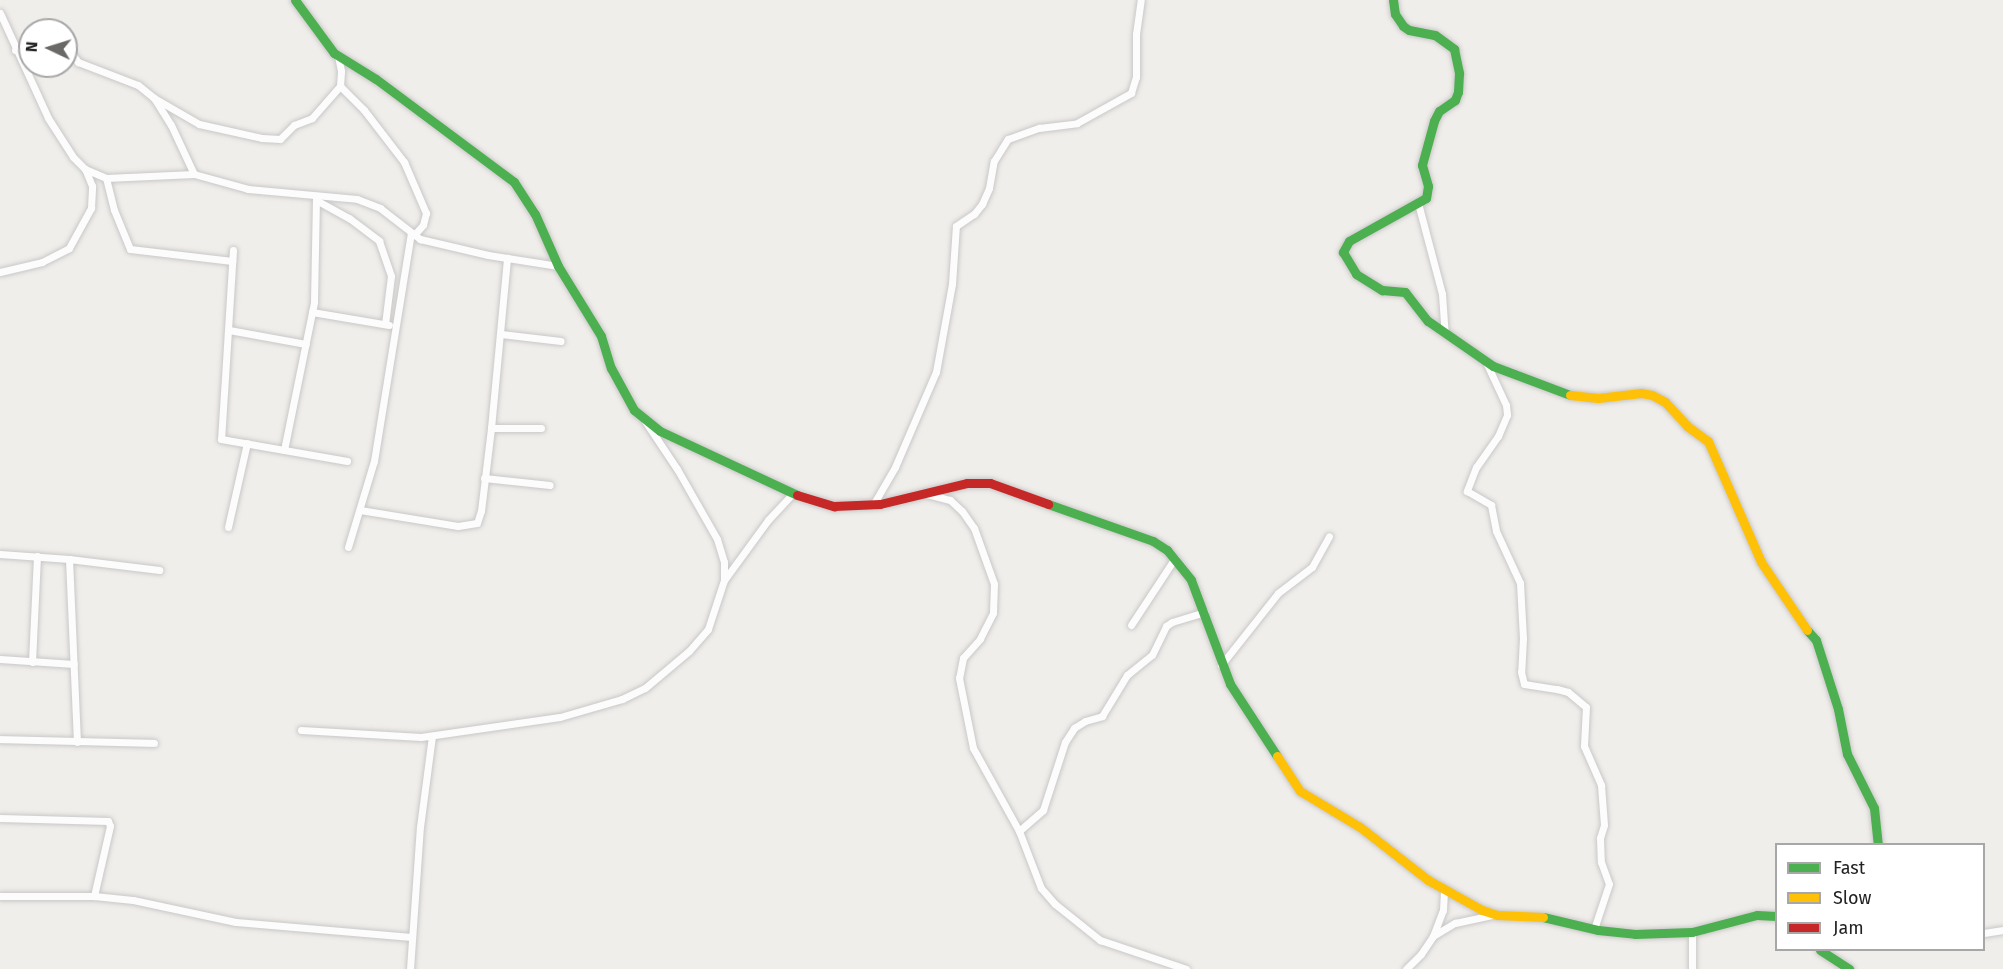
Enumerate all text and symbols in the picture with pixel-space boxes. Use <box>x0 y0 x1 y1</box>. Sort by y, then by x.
north arrow <box>18 18 78 78</box>
text: N <box>22 41 41 53</box>
legend <box>1775 843 1985 951</box>
text: Fast <box>1833 857 1865 879</box>
text: Slow <box>1833 887 1871 909</box>
text: Jam <box>1833 917 1864 939</box>

